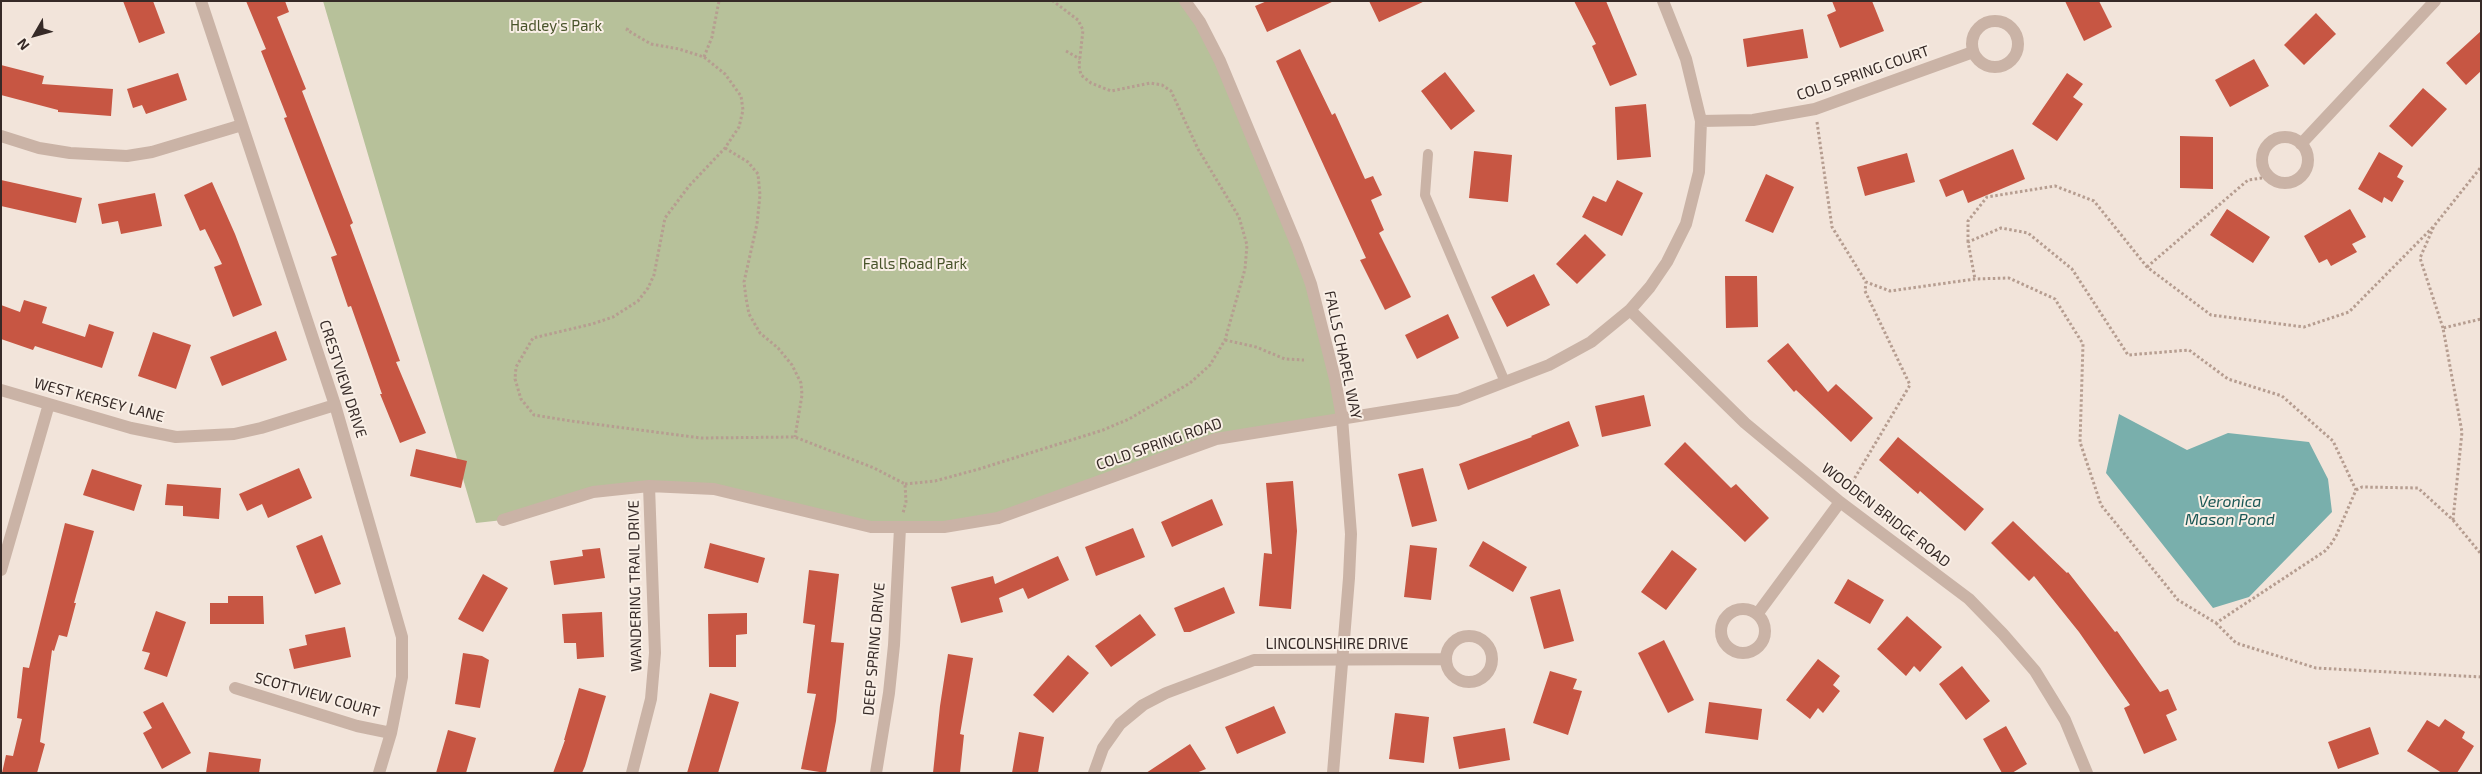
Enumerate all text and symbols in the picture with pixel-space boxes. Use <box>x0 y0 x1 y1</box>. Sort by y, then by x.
north arrow <box>10 10 60 60</box>
park label: Hadley's Park <box>510 17 602 35</box>
text: N <box>13 35 33 54</box>
street label: COLD SPRING COURT <box>1794 42 1932 104</box>
park label: Falls Road Park <box>863 255 967 273</box>
street label: FALLS CHAPEL WAY <box>1321 289 1365 421</box>
street label: CRESTVIEW DRIVE <box>315 318 371 440</box>
street label: WEST KERSEY LANE <box>32 374 166 426</box>
street label: COLD SPRING ROAD <box>1094 414 1224 474</box>
street label: WOODEN BRIDGE ROAD <box>1818 459 1954 571</box>
water label: Veronica Mason Pond <box>2185 492 2275 530</box>
street label: WANDERING TRAIL DRIVE <box>625 500 645 672</box>
street label: DEEP SPRING DRIVE <box>859 582 889 716</box>
street label: LINCOLNSHIRE DRIVE <box>1266 635 1408 653</box>
street label: SCOTTVIEW COURT <box>252 669 382 721</box>

